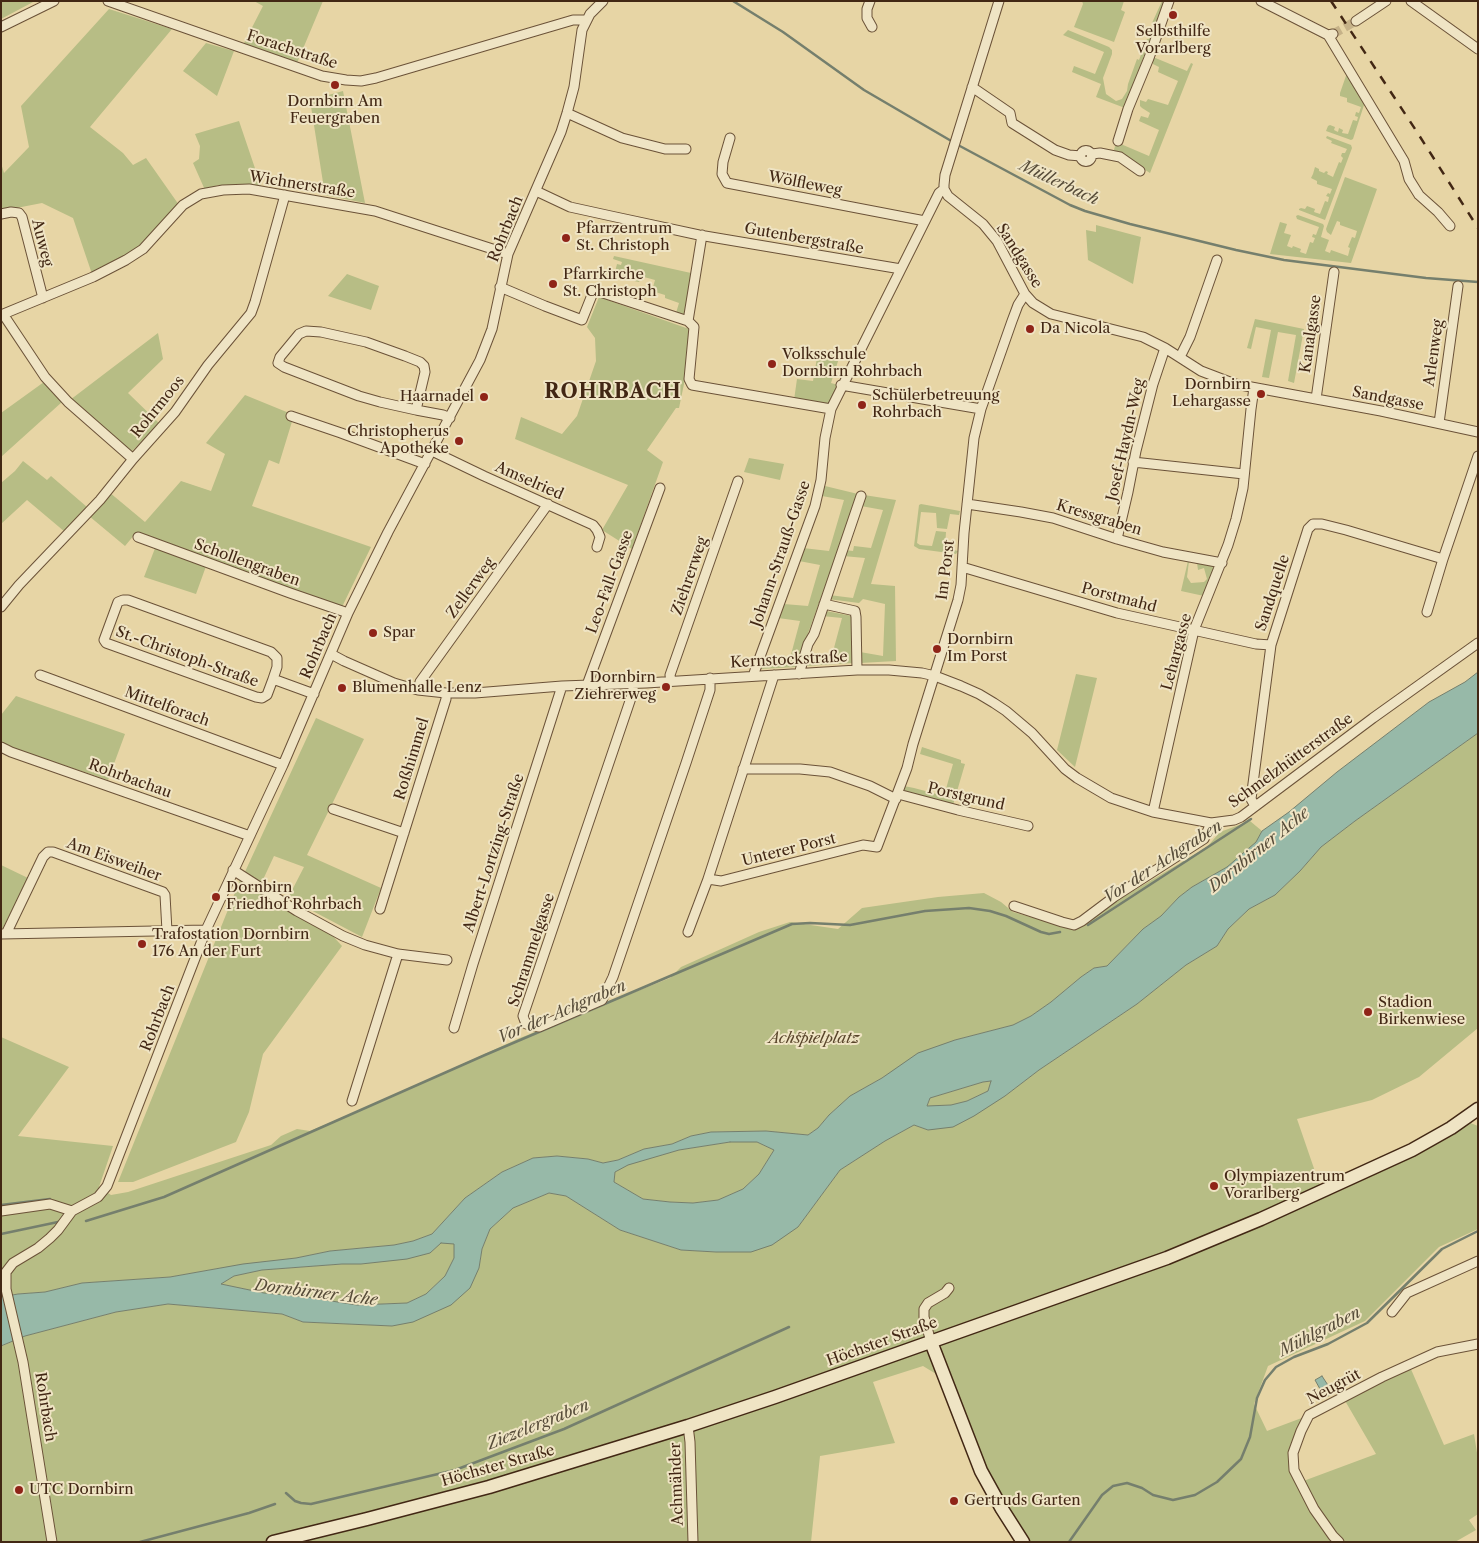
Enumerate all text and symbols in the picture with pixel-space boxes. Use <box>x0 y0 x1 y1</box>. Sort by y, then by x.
marker: Selbsthilfe Vorarlberg <box>1167 9 1179 21</box>
place label: Selbsthilfe Vorarlberg <box>1135 23 1211 58</box>
street label: Forachstraße <box>244 27 340 73</box>
marker: Dornbirn Am Feuergraben <box>329 79 341 91</box>
place label: Dornbirn Am Feuergraben <box>287 93 383 128</box>
water label: Müllerbach <box>1016 156 1102 210</box>
street label: Wichnerstraße <box>248 168 356 202</box>
street label: Wölfleweg <box>767 168 843 200</box>
street label: Rohrbach <box>485 193 527 265</box>
street label: Auweg <box>27 217 57 269</box>
place label: Pfarrzentrum St. Christoph <box>576 220 672 255</box>
street label: Gutenbergstraße <box>743 220 865 258</box>
street label: Sandgasse <box>992 220 1046 292</box>
marker: Pfarrzentrum St. Christoph <box>560 232 572 244</box>
place label: Pfarrkirche St. Christoph <box>563 266 657 301</box>
marker: Pfarrkirche St. Christoph <box>547 278 559 290</box>
street label: Kanalgasse <box>1297 294 1325 374</box>
street label: Arlenweg <box>1420 318 1448 388</box>
place label: Da Nicola <box>1040 320 1110 338</box>
marker: Da Nicola <box>1024 323 1036 335</box>
place label: Volksschule Dornbirn Rohrbach <box>782 346 922 381</box>
marker: Volksschule Dornbirn Rohrbach <box>766 358 778 370</box>
street label: Rohrmoos <box>128 372 188 442</box>
place label: Dornbirn Lehargasse <box>1172 376 1251 411</box>
street label: Josef-Haydn-Weg <box>1103 377 1149 503</box>
district label: ROHRBACH <box>543 380 683 404</box>
street label: Sandgasse <box>1351 383 1425 415</box>
place label: Schülerbetreuung Rohrbach <box>872 387 999 422</box>
place label: Haarnadel <box>400 388 474 406</box>
marker: Dornbirn Lehargasse <box>1255 388 1267 400</box>
marker: Haarnadel <box>478 391 490 403</box>
marker: Schülerbetreuung Rohrbach <box>856 399 868 411</box>
place label: Christopherus Apotheke <box>347 423 449 458</box>
marker: Christopherus Apotheke <box>453 435 465 447</box>
street label: Amselried <box>492 458 566 504</box>
street label: Johann-Strauß-Gasse <box>747 478 815 630</box>
street label: Kressgraben <box>1054 497 1144 539</box>
street label: Leo-Fall-Gasse <box>583 528 637 636</box>
street label: Ziehrerweg <box>668 534 712 618</box>
street label: Schollengraben <box>192 536 302 590</box>
street label: Im Porst <box>933 539 959 601</box>
street label: Sandquelle <box>1252 552 1294 634</box>
street label: Zellerweg <box>443 554 499 622</box>
street label: Porstmahd <box>1079 579 1159 617</box>
street label: Rohrbach <box>297 610 341 682</box>
street label: Lehargasse <box>1158 612 1196 692</box>
street label: St.-Christoph-Straße <box>113 623 261 691</box>
place label: Spar <box>383 624 415 642</box>
marker: Spar <box>367 627 379 639</box>
place label: Dornbirn Im Porst <box>947 631 1013 666</box>
marker: Dornbirn Im Porst <box>931 643 943 655</box>
street label: Kernstockstraße <box>730 648 848 672</box>
place label: Dornbirn Ziehrerweg <box>574 669 656 704</box>
place label: Blumenhalle Lenz <box>352 679 482 697</box>
marker: Dornbirn Ziehrerweg <box>660 681 672 693</box>
marker: Blumenhalle Lenz <box>336 682 348 694</box>
street label: Mittelforach <box>122 683 212 731</box>
street label: Schmelzhütterstraße <box>1225 710 1357 812</box>
street label: Roßhimmel <box>391 716 433 802</box>
street label: Rohrbachau <box>86 756 174 802</box>
street label: Albert-Lortzing-Straße <box>460 771 528 935</box>
street label: Porstgrund <box>926 779 1006 815</box>
water label: Dornbirner Ache <box>1205 804 1313 896</box>
water label: Vor der Achgraben <box>1100 816 1226 908</box>
street label: Unterer Porst <box>740 830 838 870</box>
street label: Am Eisweiher <box>64 835 164 885</box>
place label: Dornbirn Friedhof Rohrbach <box>226 879 362 914</box>
marker: Dornbirn Friedhof Rohrbach <box>210 891 222 903</box>
street label: Schrammelgasse <box>505 891 559 1009</box>
place label: Trafostation Dornbirn 176 An der Furt <box>152 926 309 961</box>
marker: Trafostation Dornbirn 176 An der Furt <box>136 938 148 950</box>
water label: Vor der Achgraben <box>495 976 629 1048</box>
street label: Rohrbach <box>137 982 179 1054</box>
place label: Stadion Birkenwiese <box>1378 994 1465 1029</box>
marker: Stadion Birkenwiese <box>1362 1006 1374 1018</box>
park label: Achspielplatz <box>768 1030 860 1048</box>
place label: Olympiazentrum Vorarlberg <box>1224 1168 1345 1203</box>
marker: Olympiazentrum Vorarlberg <box>1208 1180 1220 1192</box>
water label: Dornbirner Ache <box>253 1276 379 1310</box>
water label: Mühlgraben <box>1276 1303 1364 1361</box>
street label: Höchster Straße <box>824 1314 940 1370</box>
street label: Neugrüt <box>1304 1365 1364 1409</box>
street label: Rohrbach <box>31 1371 59 1443</box>
water label: Ziezelergraben <box>484 1396 592 1454</box>
street label: Höchster Straße <box>439 1441 557 1491</box>
street label: Achmähder <box>667 1442 687 1526</box>
place label: UTC Dornbirn <box>29 1481 134 1499</box>
marker: UTC Dornbirn <box>13 1484 25 1496</box>
place label: Gertruds Garten <box>964 1492 1081 1510</box>
marker: Gertruds Garten <box>948 1495 960 1507</box>

